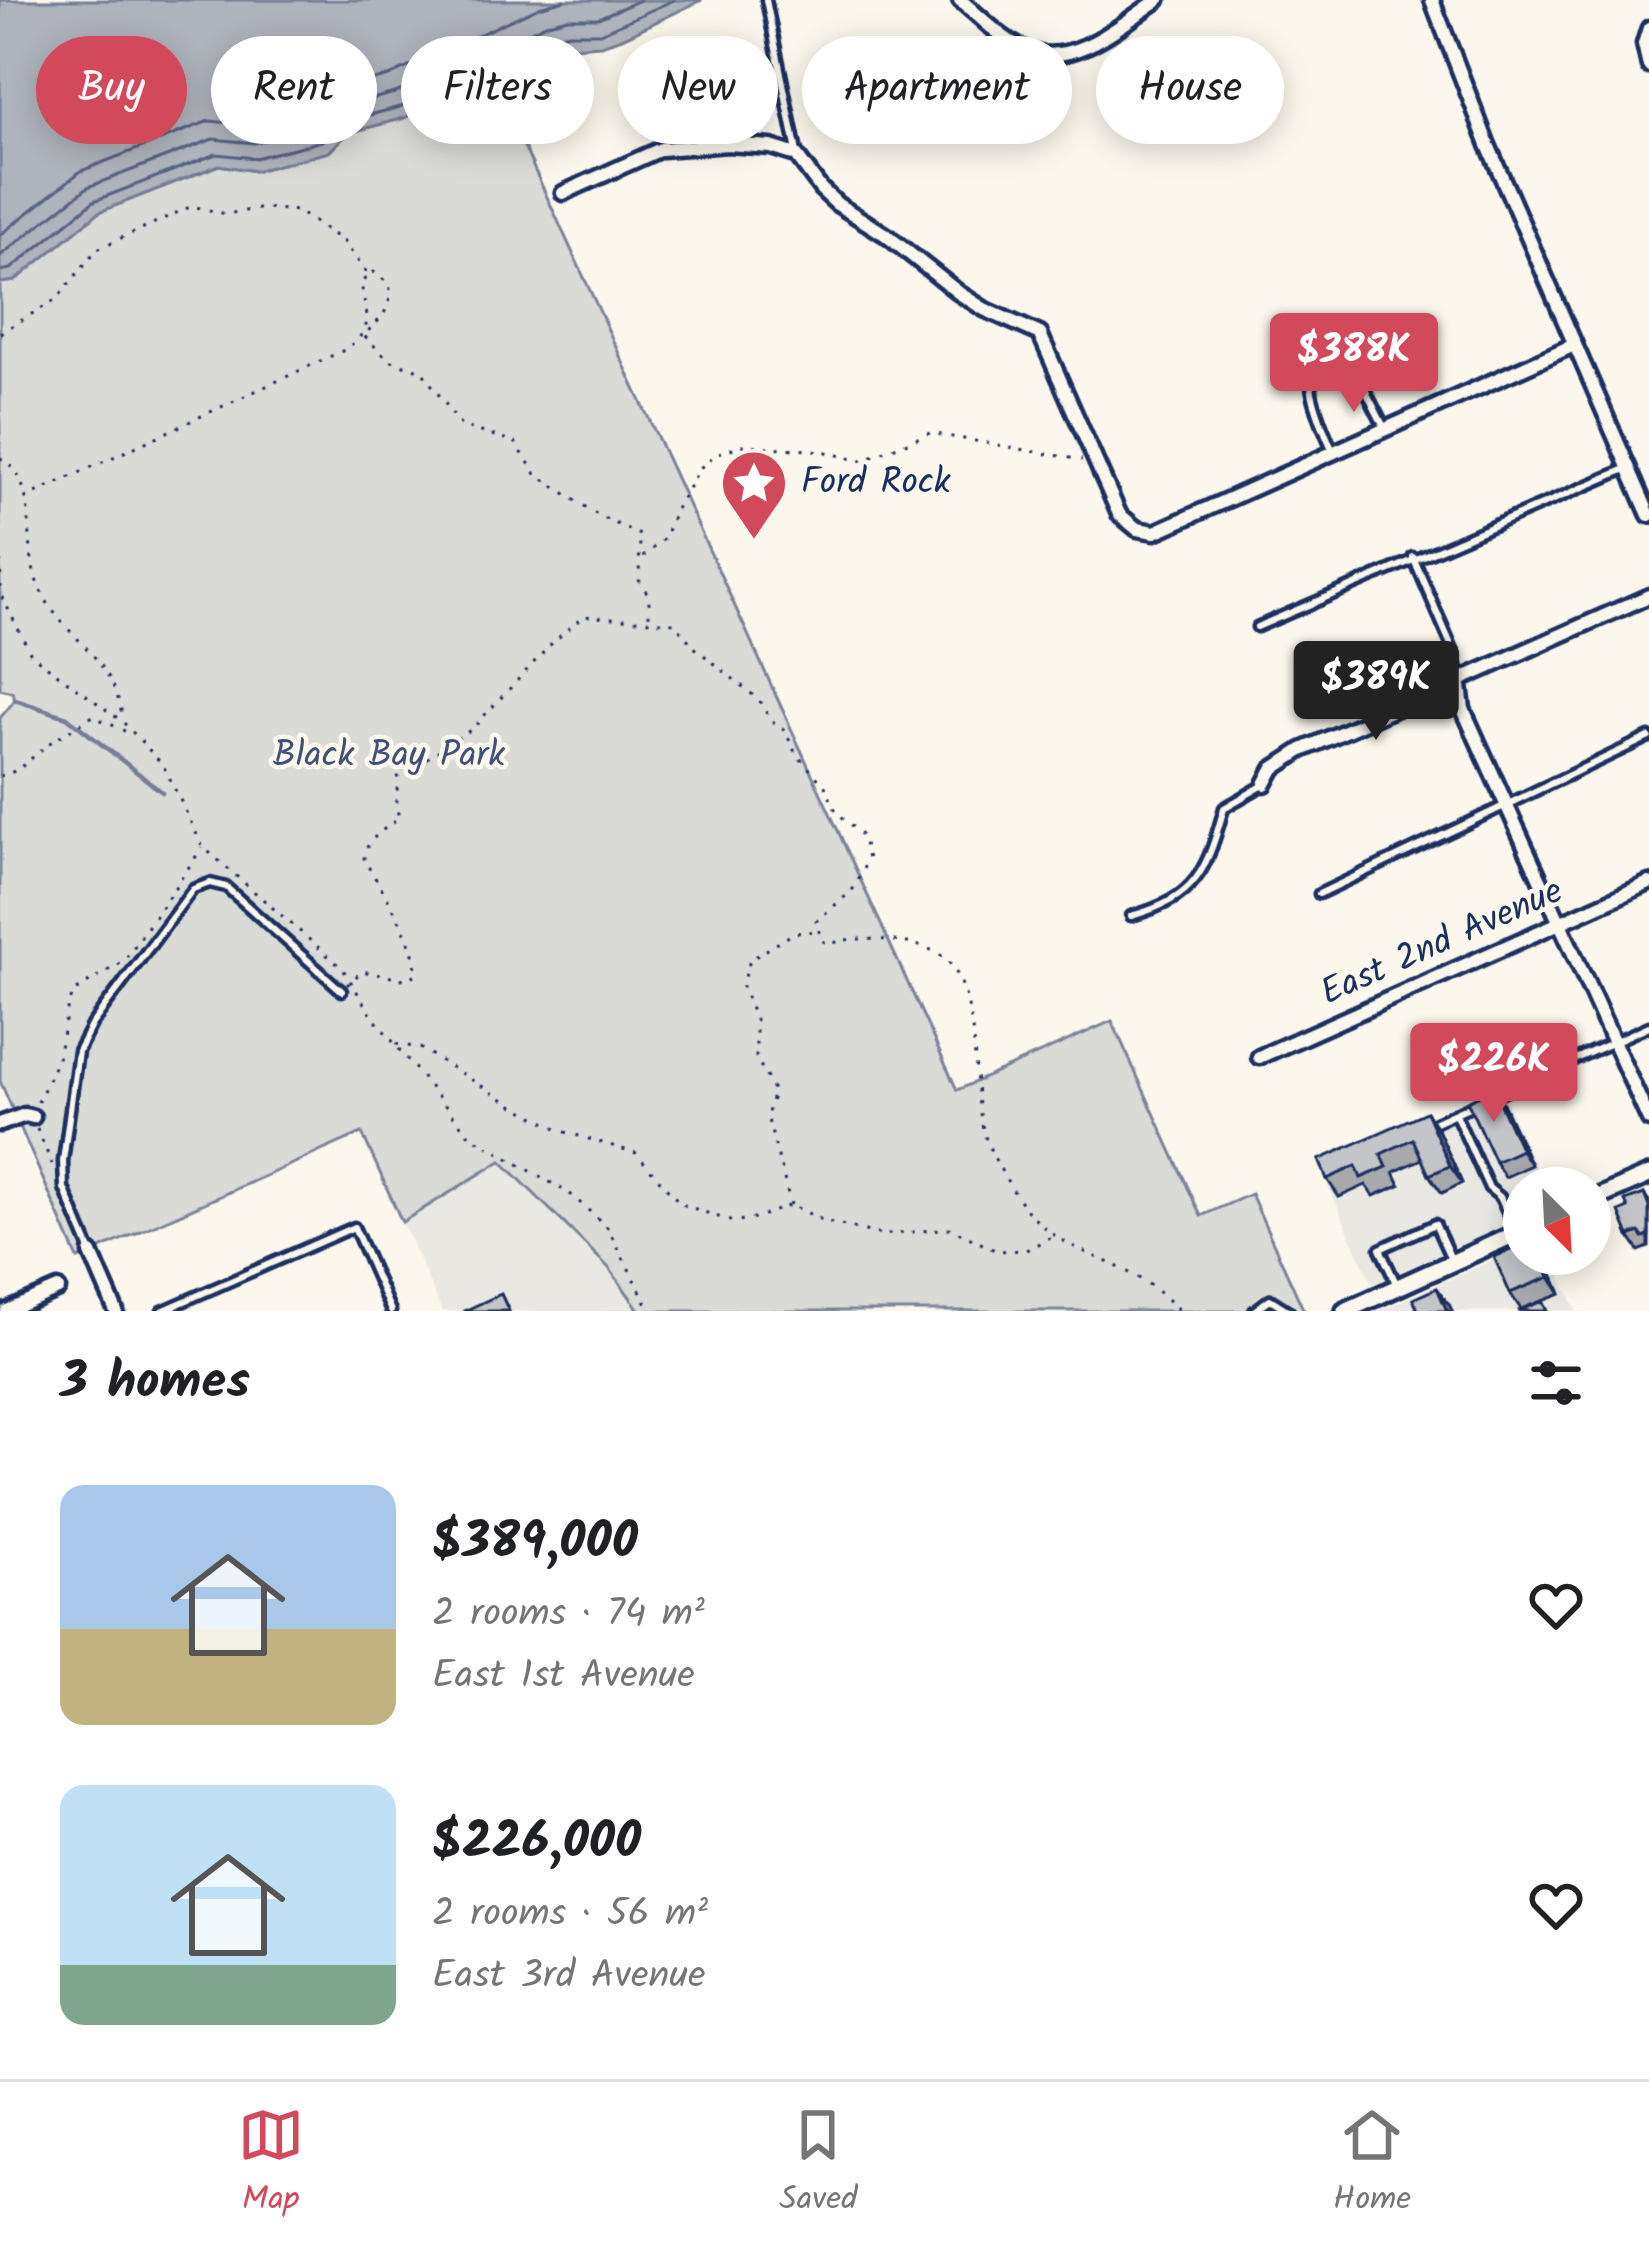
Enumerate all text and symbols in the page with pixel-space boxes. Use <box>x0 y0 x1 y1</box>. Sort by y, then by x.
chip: Buy <box>36 36 187 144</box>
chip: Rent <box>211 36 377 144</box>
chip: Filters <box>401 36 594 144</box>
chip: New <box>618 36 778 144</box>
chip: Apartment <box>802 36 1072 144</box>
chip: House <box>1096 36 1284 144</box>
pin: $388K <box>1270 313 1438 415</box>
text: $388K <box>1297 321 1411 383</box>
place icon: Ford Rock <box>719 448 789 542</box>
place label: Ford Rock <box>801 455 952 512</box>
pin: $389K <box>1292 641 1460 743</box>
text: $389K <box>1321 649 1431 711</box>
park label: Black Bay Park <box>273 728 506 785</box>
street label: East 2nd Avenue <box>1312 864 1572 1022</box>
pin: $226K <box>1410 1023 1578 1125</box>
text: $226K <box>1437 1031 1551 1093</box>
north arrow <box>1503 1167 1611 1275</box>
map controls <box>1503 1167 1611 1275</box>
text: 3 homes <box>60 1343 250 1424</box>
icon: filters <box>1523 1350 1589 1416</box>
text: $389,000 <box>432 1503 638 1584</box>
icon: home <box>156 1533 300 1677</box>
icon: heart <box>1523 1572 1589 1638</box>
text: 2 rooms · 74 m² <box>432 1584 705 1646</box>
text: East 1st Avenue <box>432 1646 695 1708</box>
text: $226,000 <box>432 1803 641 1884</box>
icon: home <box>156 1833 300 1977</box>
icon: heart <box>1523 1872 1589 1938</box>
text: 2 rooms · 56 m² <box>432 1884 708 1946</box>
text: East 3rd Avenue <box>432 1946 706 2008</box>
tab: Map <box>238 2102 304 2227</box>
tab: Saved <box>779 2102 858 2227</box>
tab: Home <box>1333 2102 1411 2227</box>

